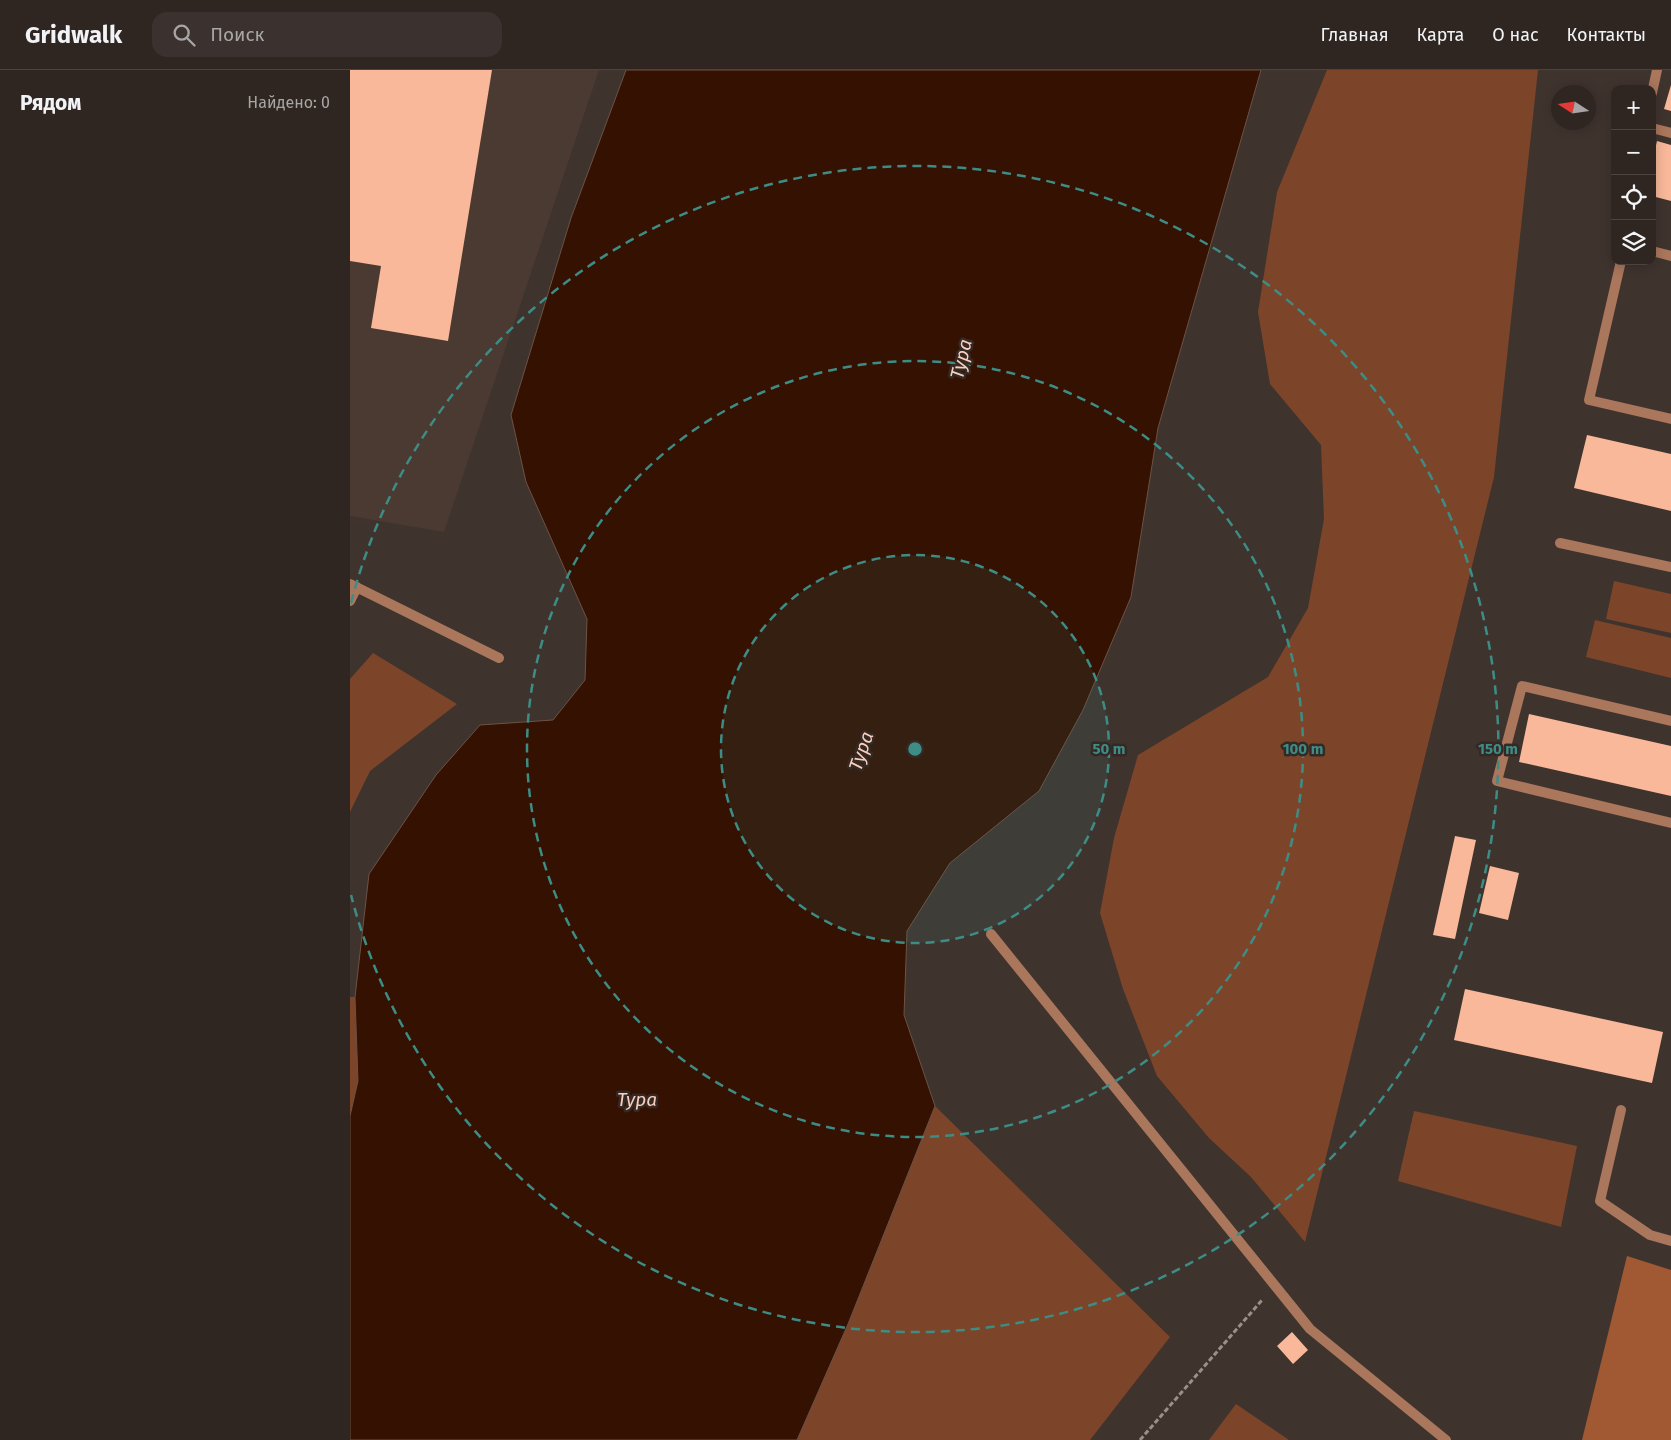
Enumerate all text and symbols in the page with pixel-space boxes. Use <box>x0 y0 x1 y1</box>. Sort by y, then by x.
search box <box>152 12 502 57</box>
text: Gridwalk <box>25 21 122 49</box>
icon: search <box>170 21 198 49</box>
text: Поиск <box>210 23 264 46</box>
text: Главная <box>1321 24 1389 46</box>
text: Карта <box>1417 24 1464 46</box>
text: О нас <box>1492 24 1539 46</box>
text: Контакты <box>1567 24 1646 46</box>
north arrow <box>1551 85 1596 130</box>
map controls <box>1611 85 1656 265</box>
button: + <box>1611 85 1656 130</box>
text: Рядом <box>20 90 81 116</box>
text: Найдено: 0 <box>247 93 330 112</box>
button: − <box>1611 130 1656 175</box>
button: locate <box>1611 175 1656 220</box>
button: layers <box>1611 220 1656 265</box>
water label: Тура <box>945 337 977 381</box>
water label: Тура <box>844 728 878 774</box>
centre of rings <box>906 740 924 758</box>
text: 50 m <box>1092 740 1126 758</box>
text: 100 m <box>1283 740 1323 758</box>
text: 150 m <box>1478 740 1518 758</box>
water label: Тура <box>617 1088 657 1111</box>

